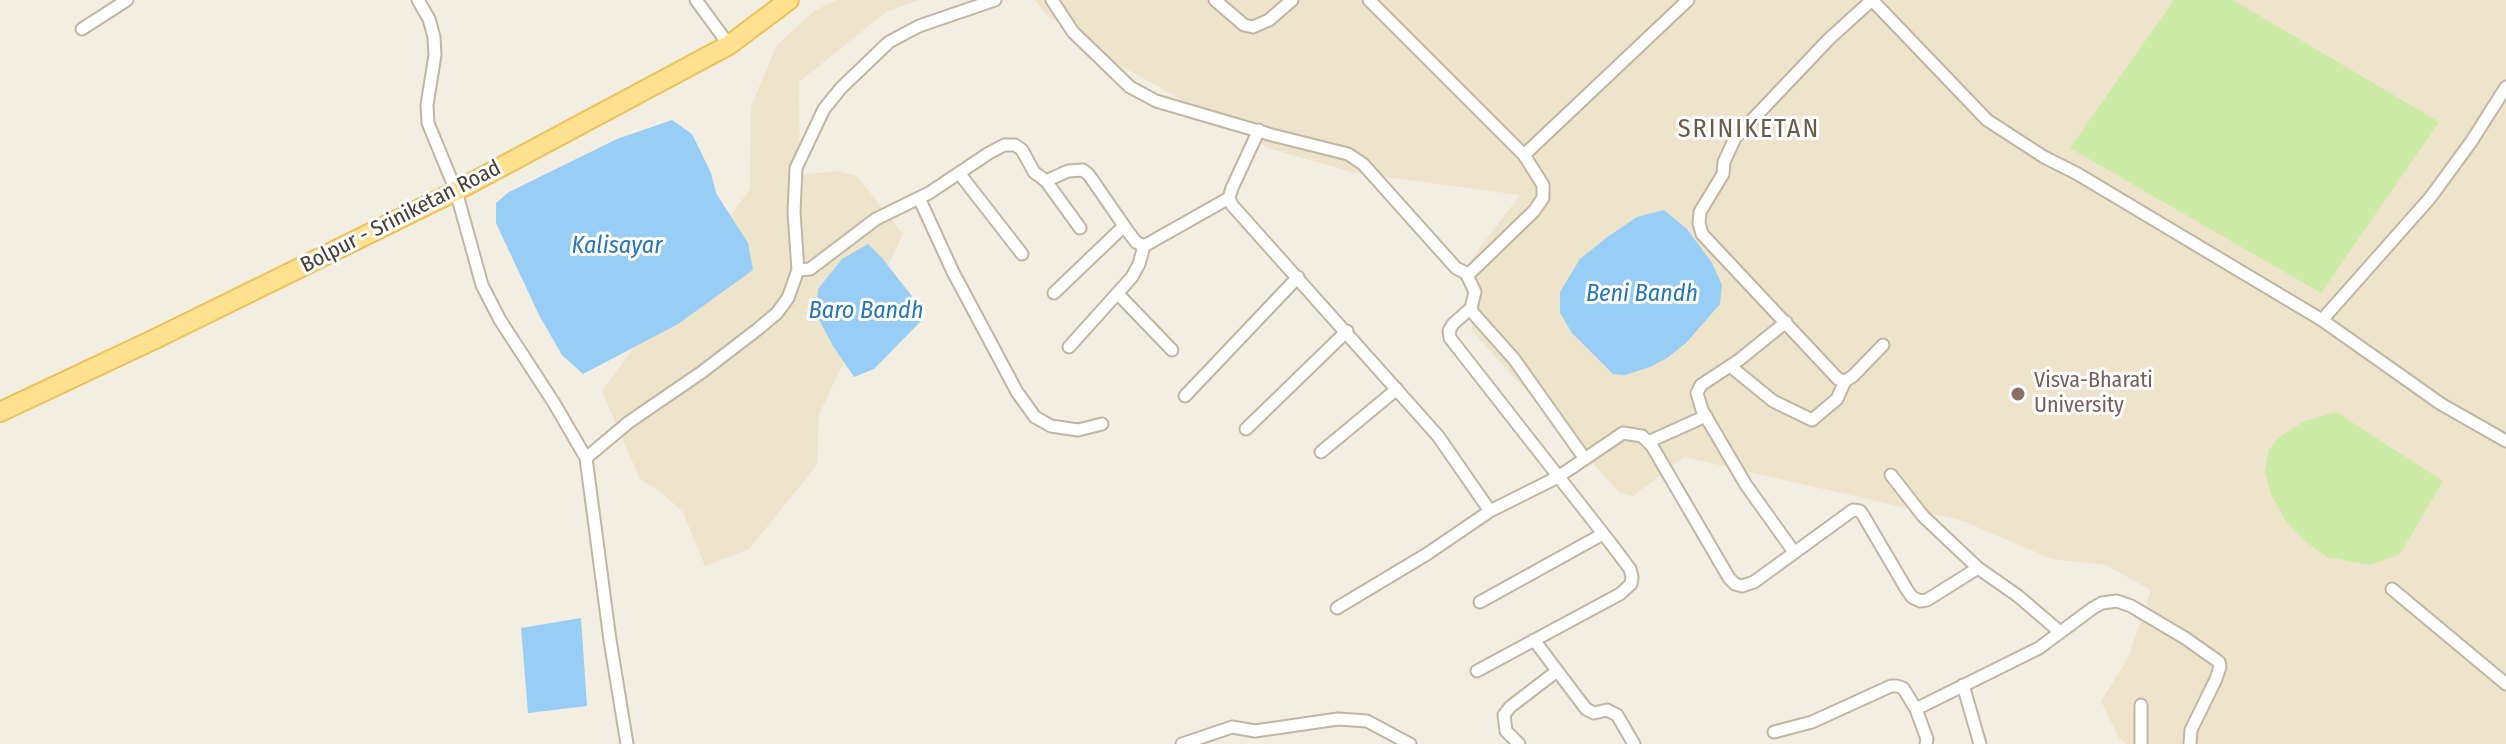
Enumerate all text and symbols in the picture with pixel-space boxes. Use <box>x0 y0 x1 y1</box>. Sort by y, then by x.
district label: SRINIKETAN <box>1678 114 1820 146</box>
street label: Bolpur - Sriniketan Road <box>296 155 506 279</box>
water label: Kalisayar <box>571 232 663 260</box>
water label: Beni Bandh <box>1586 280 1698 308</box>
water label: Baro Bandh <box>809 297 923 325</box>
place label: Visva-Bharati University <box>2034 368 2153 420</box>
marker: Visva-Bharati University <box>2009 385 2027 403</box>

